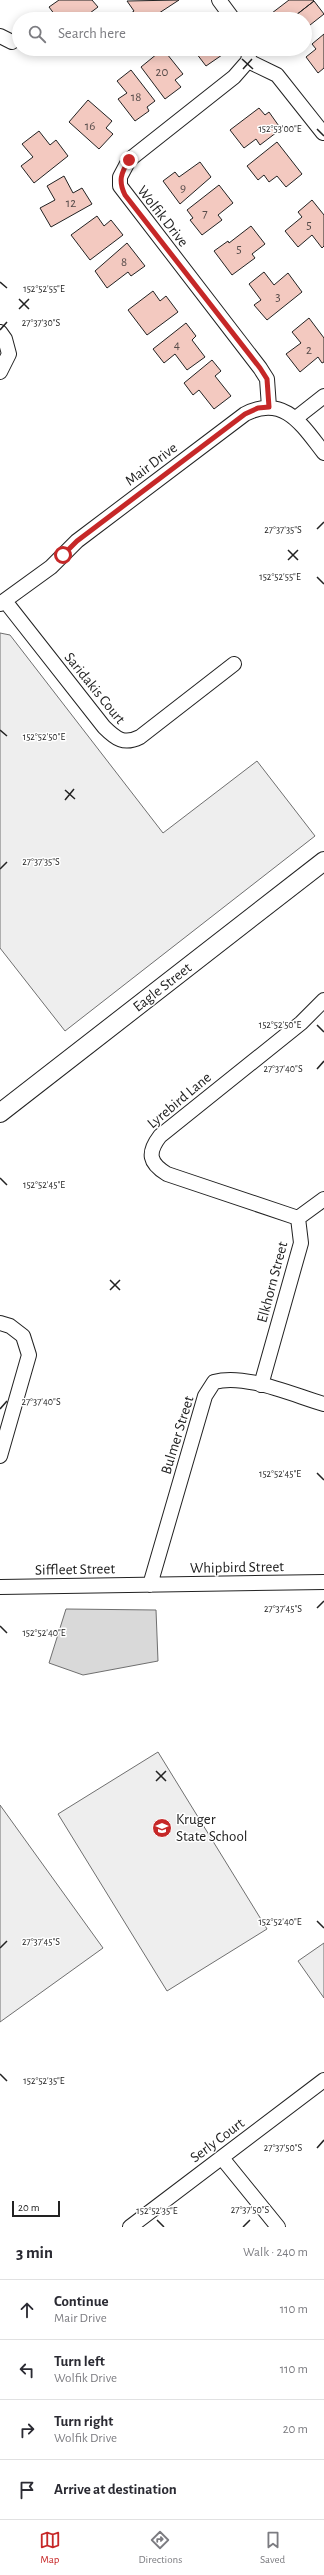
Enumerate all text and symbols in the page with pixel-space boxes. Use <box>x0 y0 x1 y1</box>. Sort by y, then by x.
search box <box>12 12 312 56</box>
icon: search <box>26 23 48 45</box>
text: Search here <box>58 26 126 41</box>
house number: 20 <box>156 66 169 79</box>
house number: 18 <box>131 91 141 104</box>
house number: 16 <box>85 120 95 133</box>
text: 152°53'00"E <box>258 124 302 134</box>
route end <box>120 151 138 169</box>
house number: 9 <box>180 182 186 195</box>
street label: Wolfik Drive <box>134 183 191 250</box>
house number: 12 <box>66 197 76 210</box>
house number: 7 <box>202 207 208 220</box>
house number: 5 <box>306 219 312 232</box>
house number: 5 <box>236 243 242 256</box>
house number: 8 <box>121 256 127 269</box>
text: 152°52'55"E <box>23 284 65 294</box>
house number: 3 <box>275 291 281 304</box>
text: 27°37'30"S <box>22 318 61 328</box>
house number: 4 <box>174 339 180 352</box>
house number: 2 <box>306 344 312 357</box>
street label: Mair Drive <box>123 440 180 489</box>
text: 27°37'35"S <box>264 525 302 535</box>
route start <box>54 546 72 564</box>
text: 152°52'55"E <box>259 572 301 582</box>
street label: Saridakis Court <box>61 650 128 727</box>
text: 152°52'50"E <box>23 732 65 742</box>
text: 27°37'35"S <box>22 857 60 867</box>
street label: Eagle Street <box>130 960 195 1015</box>
text: 152°52'50"E <box>259 1020 301 1030</box>
text: 27°37'40"S <box>263 1064 303 1074</box>
street label: Lyrebird Lane <box>145 1069 214 1131</box>
text: 152°52'45"E <box>23 1180 65 1190</box>
street label: Elkhorn Street <box>254 1240 291 1324</box>
street label: Bulmer Street <box>158 1394 197 1476</box>
text: 27°37'40"S <box>21 1397 61 1407</box>
text: 152°52'45"E <box>259 1469 301 1479</box>
street label: Whipbird Street <box>190 1559 284 1576</box>
street label: Siffleet Street <box>35 1561 115 1578</box>
text: 27°37'45"S <box>264 1604 302 1614</box>
text: 152°52'40"E <box>22 1628 66 1638</box>
place label: Kruger State School <box>176 1812 248 1844</box>
school or university icon: Kruger State School <box>151 1817 173 1839</box>
text: 152°52'40"E <box>258 1917 302 1927</box>
text: 27°37'45"S <box>22 1937 60 1947</box>
text: 152°52'35"E <box>23 2076 65 2086</box>
street label: Serly Court <box>188 2115 247 2165</box>
text: 27°37'50"S <box>264 2143 303 2153</box>
scale bar <box>12 2199 60 2218</box>
text: 20 m <box>18 2202 39 2213</box>
text: 27°37'50"S <box>231 2205 270 2215</box>
text: 152°52'35"E <box>136 2206 178 2216</box>
text: 3 min <box>16 2244 53 2261</box>
text: Walk · 240 m <box>243 2246 308 2259</box>
text: Continue <box>54 2294 109 2309</box>
icon: ahead <box>16 2299 38 2321</box>
text: 110 m <box>280 2303 308 2316</box>
text: Mair Drive <box>54 2312 107 2325</box>
text: Turn left <box>54 2354 105 2369</box>
icon: left <box>16 2359 38 2381</box>
text: 110 m <box>280 2363 308 2376</box>
text: Wolfik Drive <box>54 2372 117 2385</box>
text: Turn right <box>54 2414 113 2429</box>
icon: right <box>16 2419 38 2441</box>
text: 20 m <box>283 2423 308 2436</box>
text: Wolfik Drive <box>54 2432 117 2445</box>
icon: arrive <box>16 2479 38 2501</box>
text: Arrive at destination <box>54 2482 177 2497</box>
tab: Map <box>39 2529 61 2566</box>
tab: Directions <box>138 2529 182 2566</box>
tab: Saved <box>260 2529 285 2566</box>

